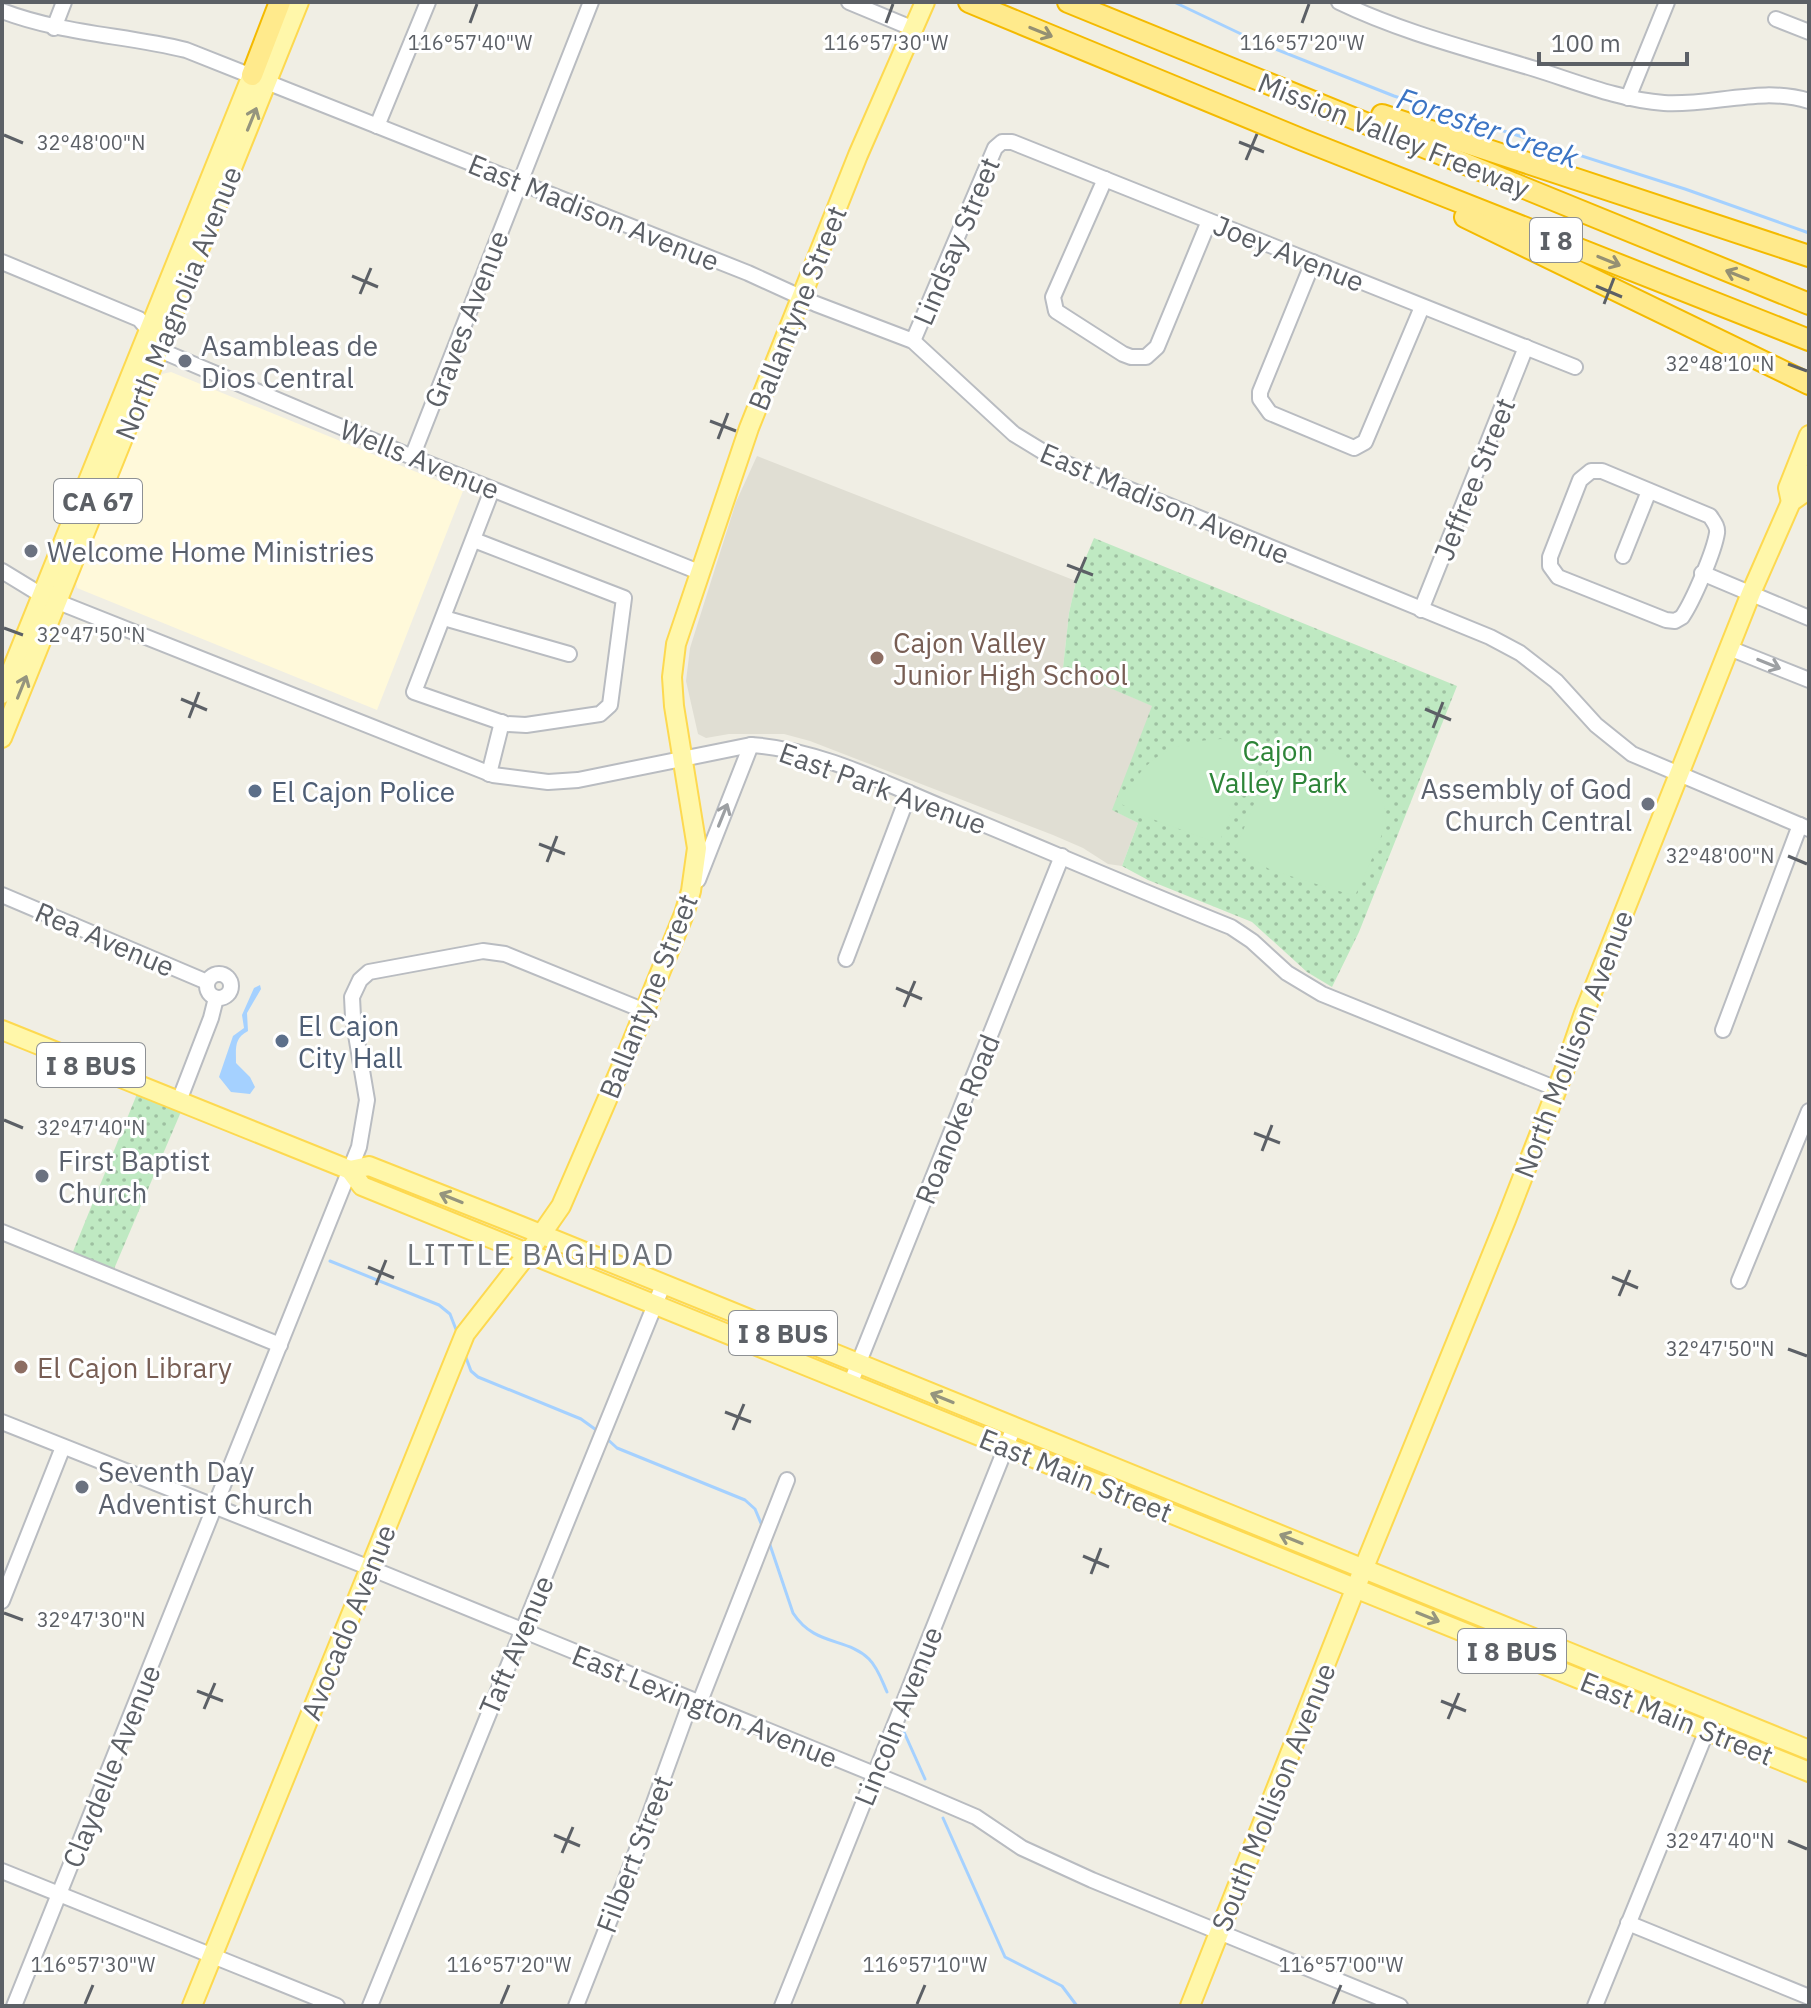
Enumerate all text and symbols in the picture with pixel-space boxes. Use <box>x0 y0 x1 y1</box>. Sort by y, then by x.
scale bar <box>1539 16 1687 66</box>
one-way arrow <box>1028 25 1053 40</box>
text: 100 m <box>1551 27 1621 59</box>
text: 116°57'40"W <box>408 29 533 56</box>
text: 116°57'30"W <box>824 29 949 56</box>
text: 116°57'20"W <box>1240 29 1365 56</box>
street label: Mission Valley Freeway <box>1253 64 1535 206</box>
water label: Forester Creek <box>1392 78 1584 176</box>
one-way arrow <box>246 107 260 132</box>
text: 32°48'00"N <box>37 129 145 156</box>
street label: East Madison Avenue <box>463 145 725 279</box>
street label: Lindsay Street <box>904 151 1008 331</box>
street label: North Magnolia Avenue <box>106 161 250 445</box>
street label: Ballantyne Street <box>739 200 855 416</box>
street label: Joey Avenue <box>1208 206 1370 300</box>
road number: I 8 <box>1530 218 1582 262</box>
street label: Graves Avenue <box>415 225 517 413</box>
one-way arrow <box>1596 255 1621 269</box>
one-way arrow <box>1725 266 1750 281</box>
place label: Asambleas de Dios Central <box>201 327 378 396</box>
text: 32°48'10"N <box>1666 350 1774 377</box>
marker: Asambleas de Dios Central <box>176 352 194 370</box>
street label: Jeffree Street <box>1425 392 1523 566</box>
street label: Wells Avenue <box>335 410 505 508</box>
street label: East Madison Avenue <box>1035 434 1295 572</box>
road number: CA 67 <box>54 479 142 523</box>
place label: Welcome Home Ministries <box>47 533 375 570</box>
marker: Welcome Home Ministries <box>22 542 40 560</box>
text: 32°47'50"N <box>37 621 145 648</box>
place label: Cajon Valley Junior High School <box>893 624 1128 693</box>
marker: Cajon Valley Junior High School <box>868 649 886 667</box>
one-way arrow <box>1756 658 1781 672</box>
one-way arrow <box>16 675 31 700</box>
park label: Cajon Valley Park <box>1209 732 1348 801</box>
street label: East Park Avenue <box>774 733 992 843</box>
place label: Assembly of God Church Central <box>1420 770 1632 839</box>
place label: El Cajon Police <box>271 773 455 810</box>
marker: El Cajon Police <box>246 782 264 800</box>
marker: Assembly of God Church Central <box>1639 795 1657 813</box>
one-way arrow <box>717 804 731 828</box>
text: 32°48'00"N <box>1666 842 1774 869</box>
street label: Ballantyne Street <box>590 888 706 1104</box>
street label: Rea Avenue <box>30 893 180 985</box>
street label: North Mollison Avenue <box>1505 905 1641 1183</box>
place label: El Cajon City Hall <box>298 1007 403 1076</box>
street label: Roanoke Road <box>906 1028 1008 1210</box>
marker: El Cajon City Hall <box>273 1032 291 1050</box>
road number: I 8 BUS <box>37 1043 145 1087</box>
text: 32°47'40"N <box>37 1114 145 1141</box>
place label: First Baptist Church <box>58 1142 210 1211</box>
marker: First Baptist Church <box>33 1167 51 1185</box>
one-way arrow <box>439 1190 464 1205</box>
district label: LITTLE BAGHDAD <box>407 1234 675 1273</box>
road number: I 8 BUS <box>729 1311 837 1355</box>
text: 32°47'50"N <box>1666 1335 1774 1362</box>
place label: El Cajon Library <box>37 1349 232 1386</box>
marker: El Cajon Library <box>12 1358 30 1376</box>
one-way arrow <box>930 1389 955 1404</box>
street label: East Main Street <box>974 1419 1178 1531</box>
place label: Seventh Day Adventist Church <box>98 1453 313 1522</box>
marker: Seventh Day Adventist Church <box>73 1478 91 1496</box>
street label: Avocado Avenue <box>292 1519 404 1725</box>
one-way arrow <box>1279 1531 1304 1546</box>
street label: Taft Avenue <box>470 1570 562 1720</box>
text: 32°47'30"N <box>37 1606 145 1633</box>
one-way arrow <box>1415 1610 1440 1625</box>
street label: Lincoln Avenue <box>845 1621 951 1811</box>
road number: I 8 BUS <box>1458 1629 1566 1673</box>
street label: East Lexington Avenue <box>567 1636 843 1776</box>
street label: South Mollison Avenue <box>1202 1657 1344 1937</box>
street label: Claydelle Avenue <box>53 1659 169 1873</box>
street label: East Main Street <box>1575 1662 1779 1774</box>
street label: Filbert Street <box>587 1770 681 1938</box>
text: 32°47'40"N <box>1666 1827 1774 1854</box>
text: 116°57'30"W <box>31 1951 156 1978</box>
text: 116°57'20"W <box>447 1951 572 1978</box>
text: 116°57'10"W <box>863 1951 988 1978</box>
text: 116°57'00"W <box>1279 1951 1404 1978</box>

